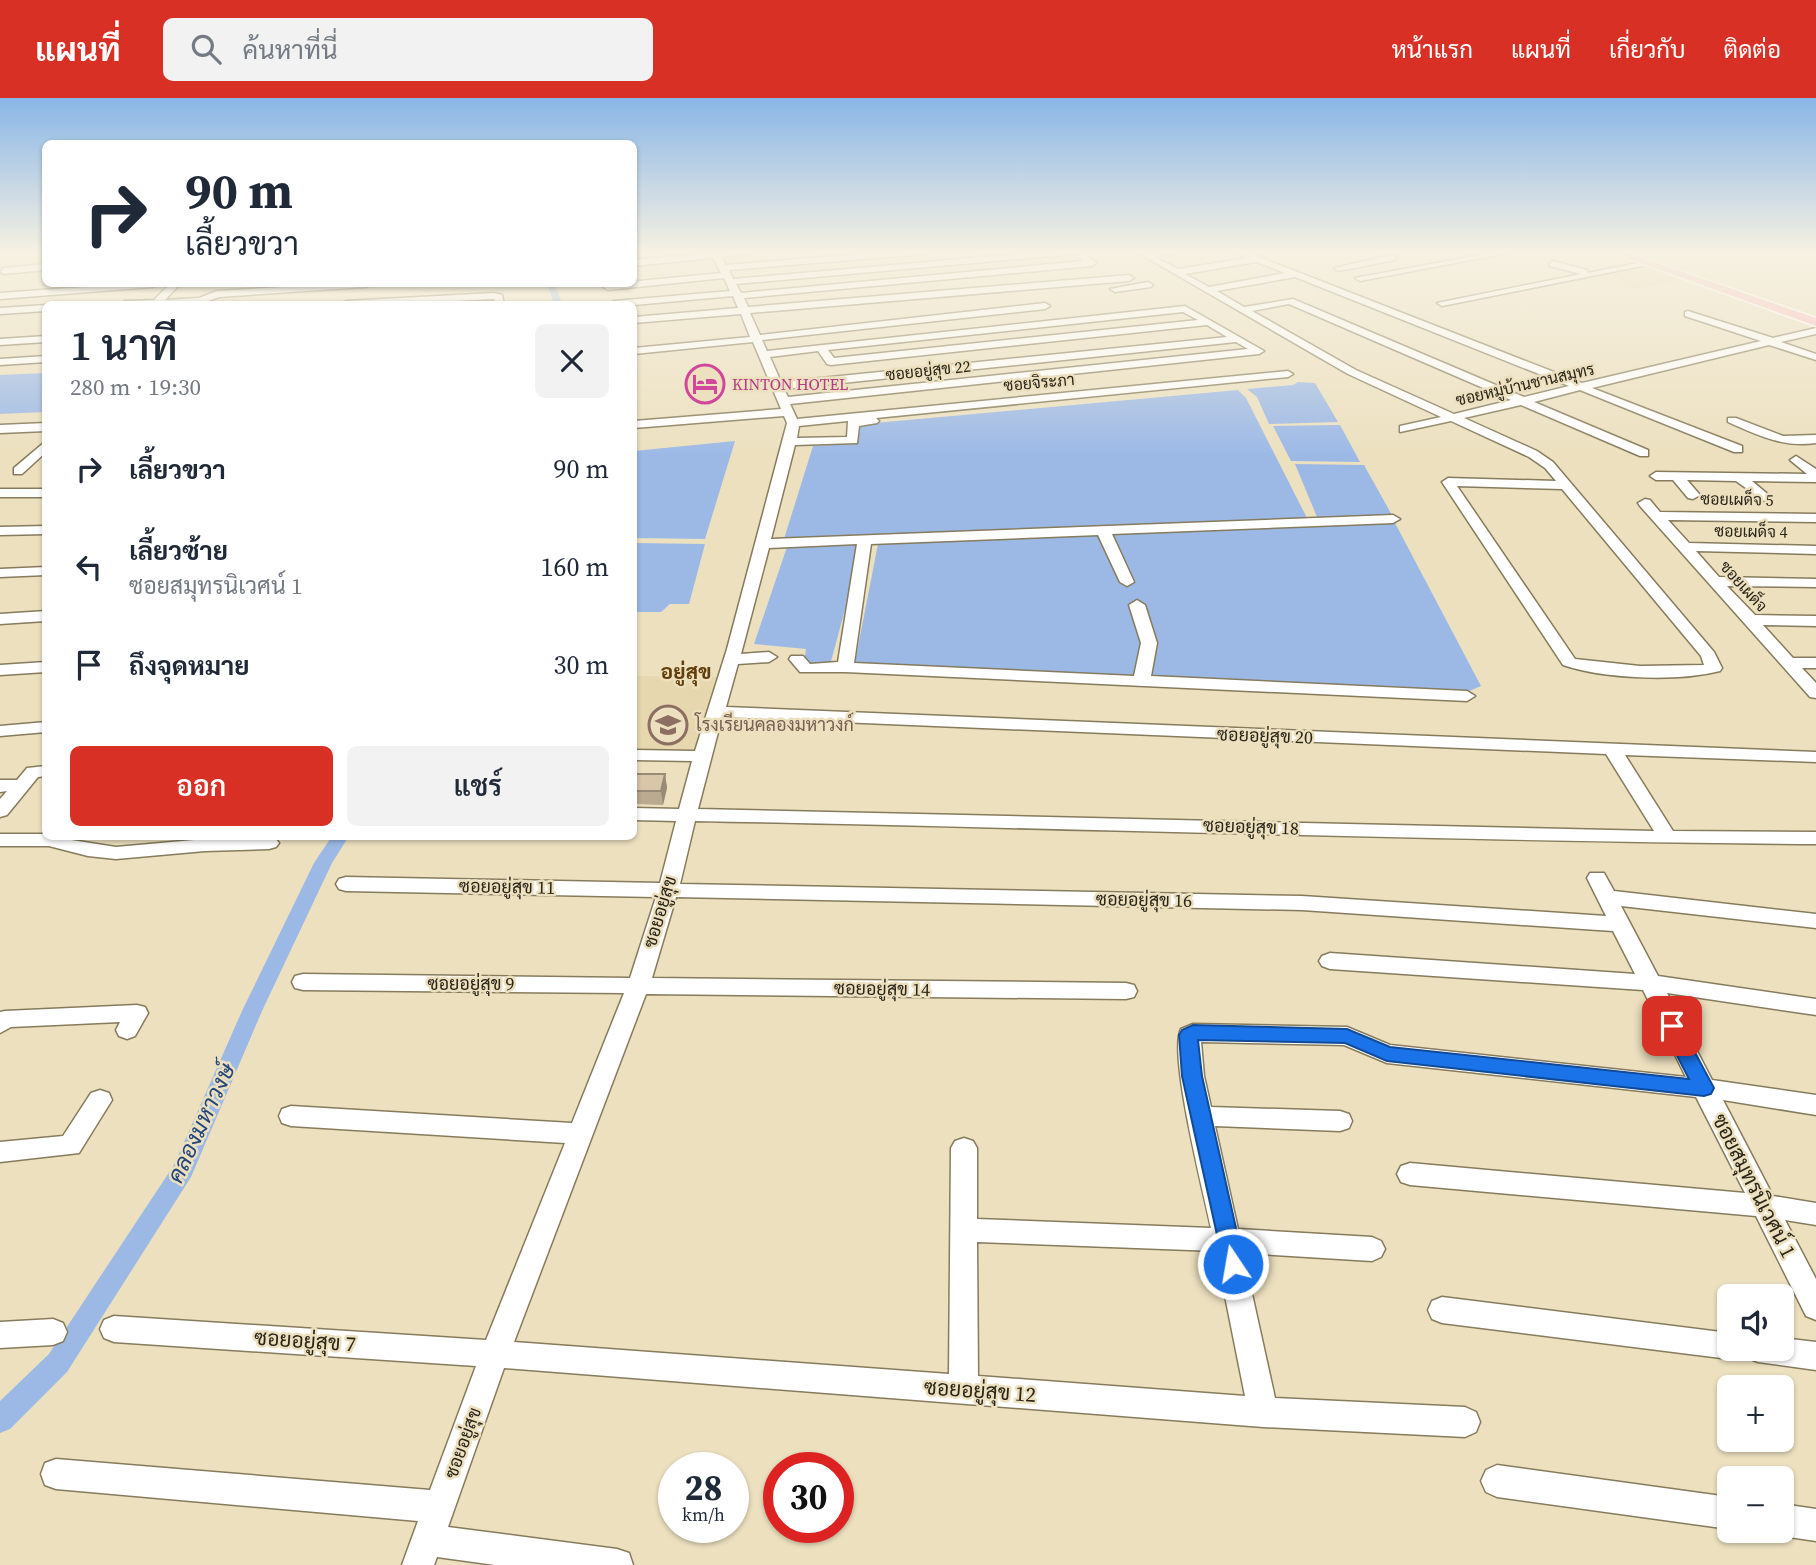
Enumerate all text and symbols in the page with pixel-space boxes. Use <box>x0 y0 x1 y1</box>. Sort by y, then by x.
search box <box>163 18 653 81</box>
text: แผนที่ <box>35 27 121 72</box>
icon: search <box>187 30 225 68</box>
text: ค้นหาที่นี่ <box>243 32 338 68</box>
text: หน้าแรก <box>1392 33 1473 66</box>
text: แผนที่ <box>1511 33 1571 66</box>
text: เกี่ยวกับ <box>1609 33 1686 66</box>
text: ติดต่อ <box>1724 33 1781 66</box>
text: 90 m <box>185 157 293 224</box>
icon: right <box>70 168 161 259</box>
text: เลี้ยวขวา <box>185 222 299 266</box>
text: 1 นาที <box>70 316 178 374</box>
button: close <box>535 324 609 398</box>
street label: ซอยอยู่สุข 22 <box>884 355 972 386</box>
street label: ซอยหมู่บ้านชานสมุทร <box>1453 357 1597 412</box>
hotel icon: KINTON HOTEL <box>684 363 726 405</box>
street label: ซอยจิระภา <box>1003 368 1075 396</box>
text: 280 m · 19:30 <box>70 371 201 403</box>
place label: KINTON HOTEL <box>732 373 849 395</box>
icon: right <box>70 450 108 488</box>
text: 90 m <box>554 451 609 487</box>
text: เลี้ยวขวา <box>129 452 226 488</box>
street label: ซอยเผด็จ 5 <box>1700 485 1774 511</box>
street label: ซอยเผด็จ 4 <box>1714 517 1788 543</box>
text: เลี้ยวซ้าย <box>129 533 228 569</box>
icon: left <box>70 548 108 586</box>
text: 160 m <box>541 549 609 585</box>
street label: ซอยเผด็จ <box>1715 554 1774 616</box>
text: ซอยสมุทรนิเวศน์ 1 <box>129 570 302 602</box>
icon: arrive <box>70 646 108 684</box>
text: 30 m <box>554 647 609 683</box>
text: ถึงจุดหมาย <box>129 648 250 684</box>
district label: อยู่สุข <box>661 657 711 687</box>
school or university icon: โรงเรียนคลองมหาวงก์ <box>647 704 689 746</box>
place label: โรงเรียนคลองมหาวงก์ <box>694 712 854 737</box>
street label: ซอยอยู่สุข 20 <box>1217 721 1313 751</box>
button: ออก <box>70 746 333 826</box>
button: แชร์ <box>347 746 609 826</box>
street label: ซอยอยู่สุข 18 <box>1203 812 1299 842</box>
street label: ซอยอยู่สุข 11 <box>459 873 555 901</box>
street label: ซอยอยู่สุข <box>637 873 683 951</box>
street label: ซอยอยู่สุข 16 <box>1096 886 1192 914</box>
street label: ซอยอยู่สุข 9 <box>427 971 515 997</box>
street label: ซอยอยู่สุข 14 <box>834 975 930 1003</box>
pin <box>1642 996 1702 1056</box>
icon: arrive <box>1653 1007 1691 1045</box>
water label: คลองมหาวงษ์ <box>159 1055 244 1188</box>
street label: ซอยสมุทรนิเวศน์ 1 <box>1706 1109 1803 1263</box>
position arrow <box>1196 1227 1270 1301</box>
map controls <box>1717 1284 1794 1543</box>
button: sound <box>1717 1284 1794 1361</box>
street label: ซอยอยู่สุข 7 <box>253 1322 357 1360</box>
street label: ซอยอยู่สุข 12 <box>923 1372 1037 1410</box>
button: + <box>1717 1375 1794 1452</box>
street label: ซอยอยู่สุข <box>438 1404 488 1482</box>
speed limit sign: 30 <box>763 1452 854 1543</box>
text: 28 <box>685 1464 722 1512</box>
button: − <box>1717 1466 1794 1543</box>
text: km/h <box>682 1502 725 1527</box>

